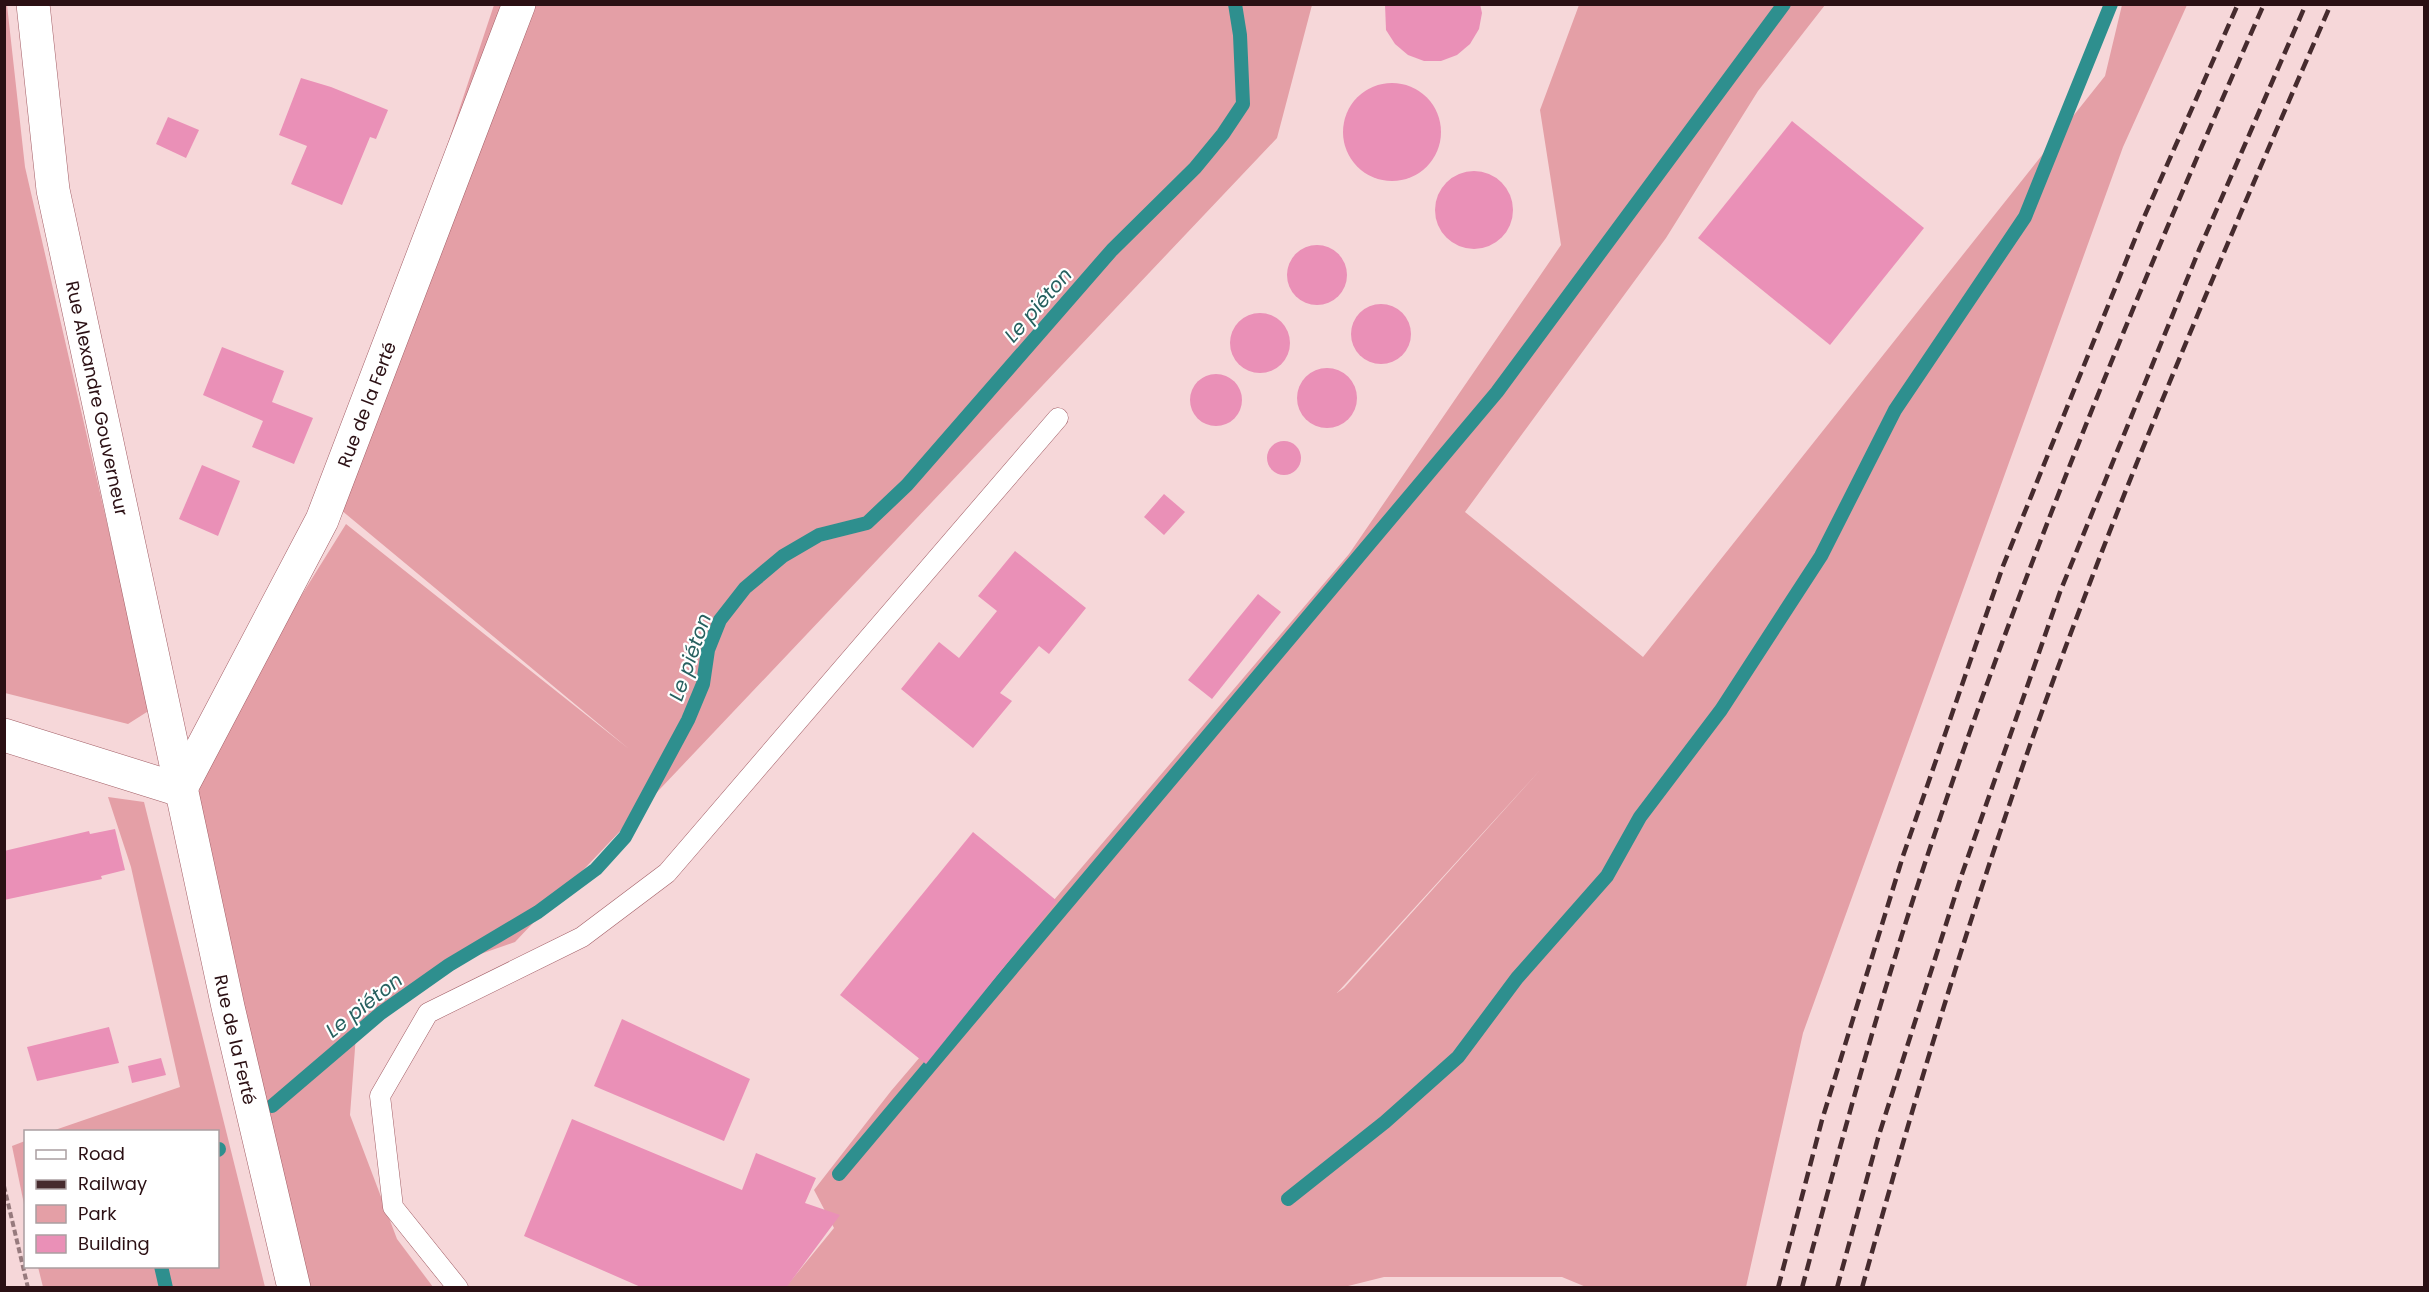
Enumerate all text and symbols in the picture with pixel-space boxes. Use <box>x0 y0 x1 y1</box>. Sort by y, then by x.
water label: Le piéton <box>998 262 1078 348</box>
street label: Rue Alexandre Gouverneur <box>60 279 135 518</box>
street label: Rue de la Ferté <box>331 338 402 471</box>
water label: Le piéton <box>662 610 718 704</box>
water label: Le piéton <box>320 966 408 1044</box>
street label: Rue de la Ferté <box>209 972 263 1107</box>
legend <box>24 1130 219 1268</box>
text: Road <box>78 1141 125 1166</box>
text: Railway <box>78 1171 147 1196</box>
text: Park <box>78 1201 117 1226</box>
text: Building <box>78 1231 150 1256</box>

